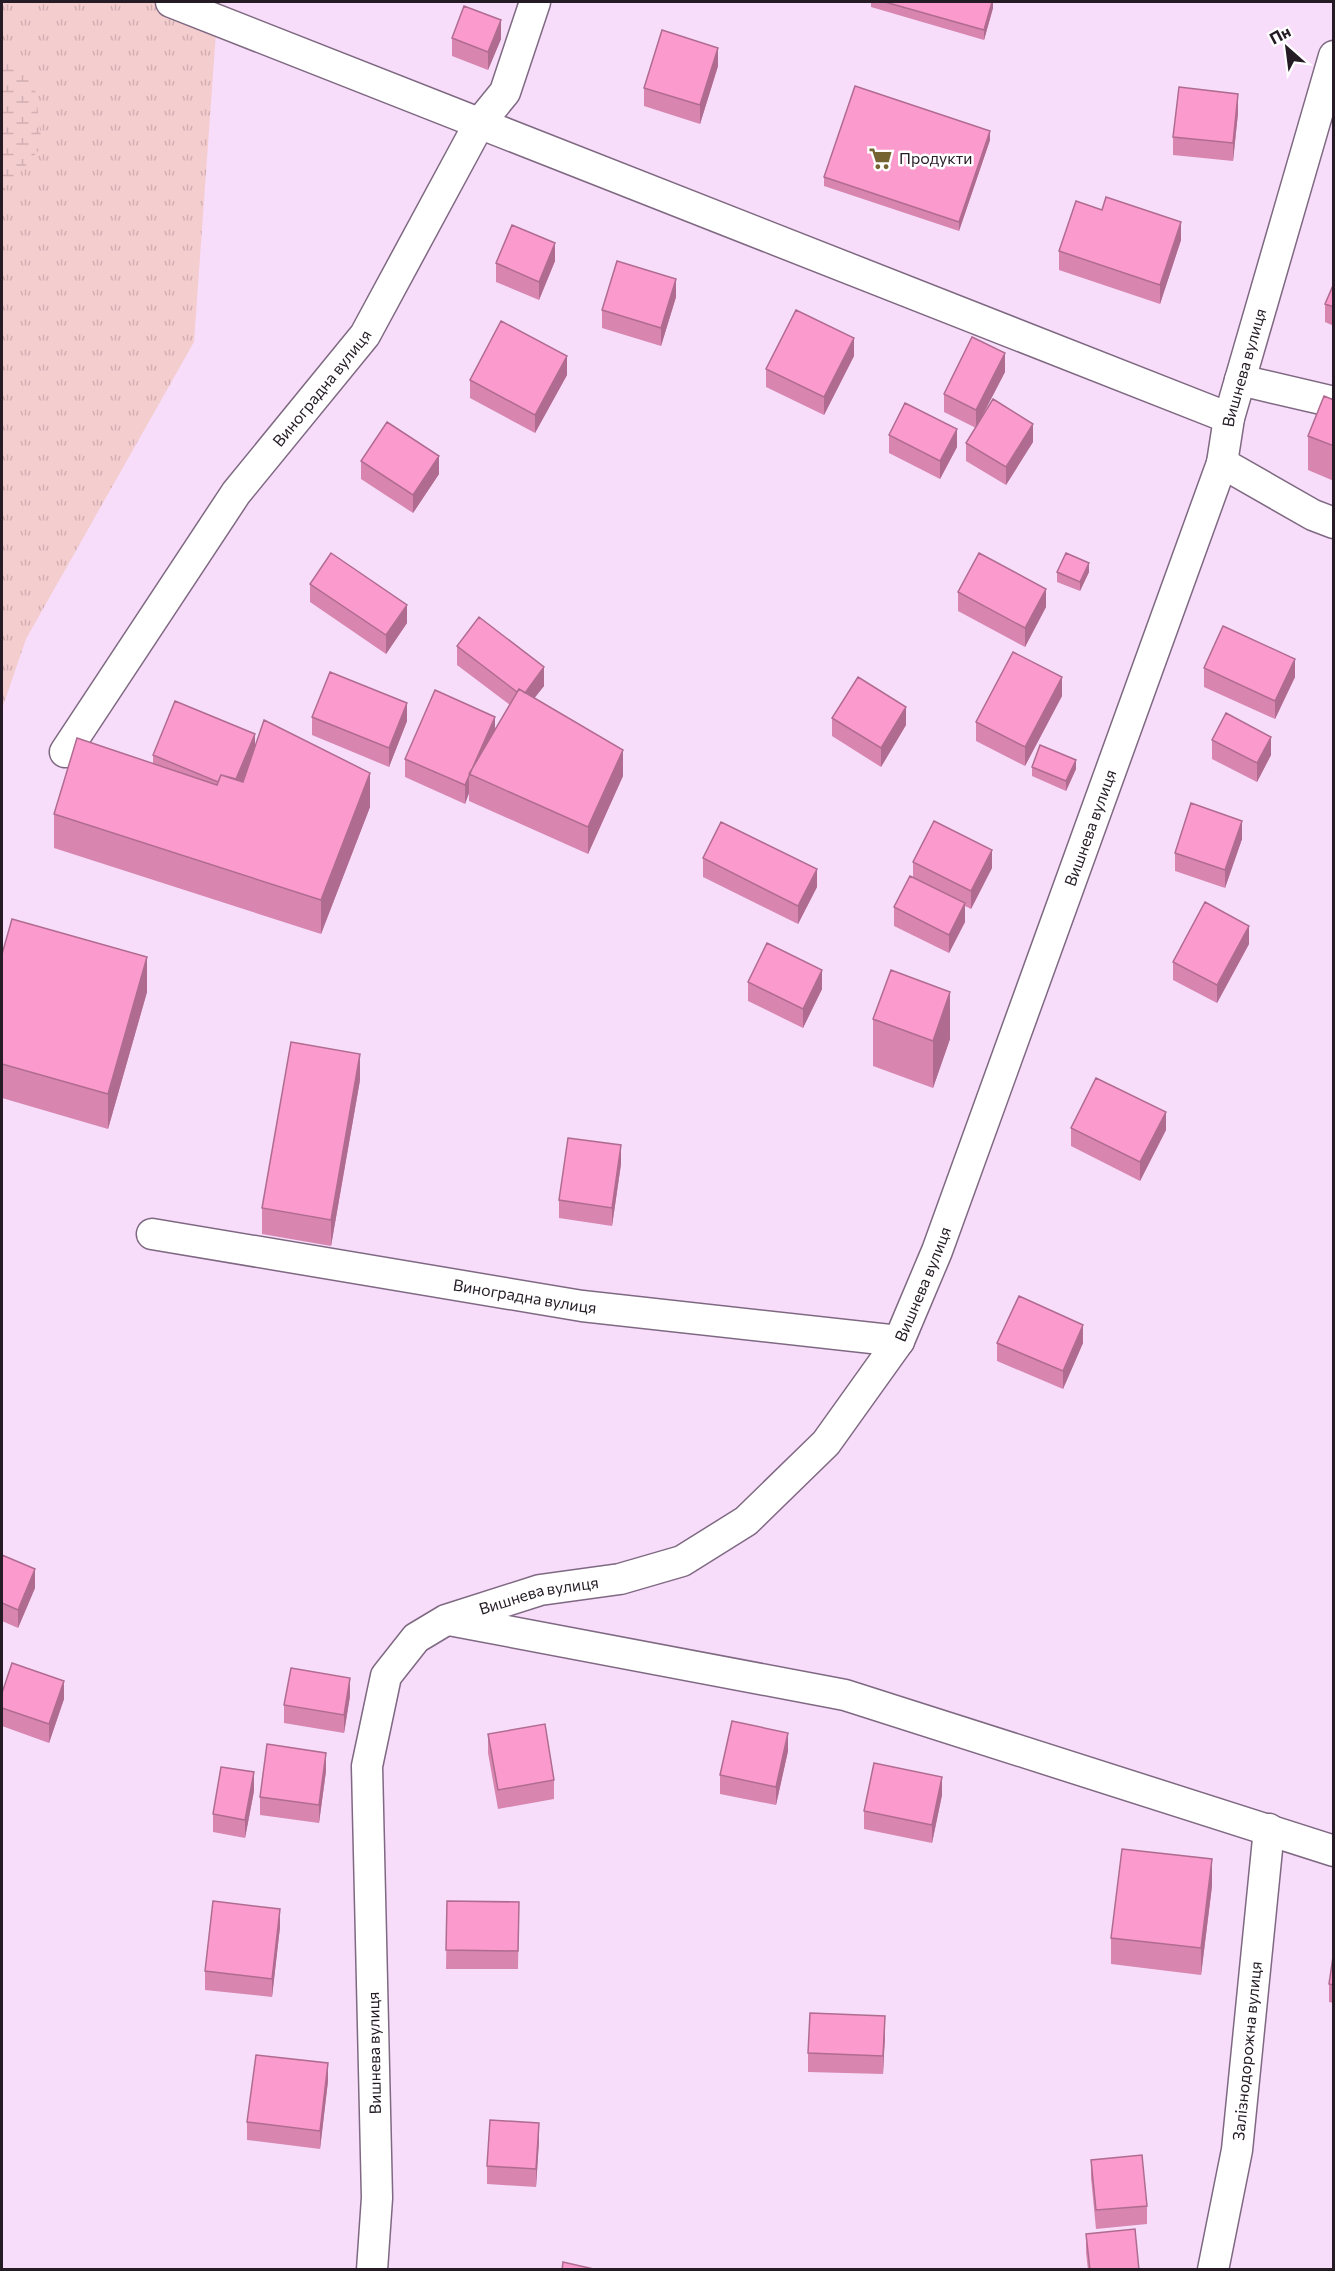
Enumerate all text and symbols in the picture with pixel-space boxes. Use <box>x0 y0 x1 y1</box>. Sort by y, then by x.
north arrow <box>1257 18 1317 78</box>
text: Пн <box>1266 21 1294 48</box>
supermarket icon: Продукти <box>868 145 894 171</box>
place label: Продукти <box>899 148 973 167</box>
street label: Вишнева вулиця <box>1218 306 1269 428</box>
street label: Виноградна вулиця <box>268 327 375 450</box>
street label: Вишнева вулиця <box>1060 767 1119 889</box>
street label: Вишнева вулиця <box>890 1224 954 1344</box>
street label: Виноградна вулиця <box>452 1275 598 1317</box>
street label: Вишнева вулиця <box>476 1572 600 1618</box>
street label: Залізнодорожна вулиця <box>1228 1960 1265 2141</box>
street label: Вишнева вулиця <box>363 1992 384 2114</box>

